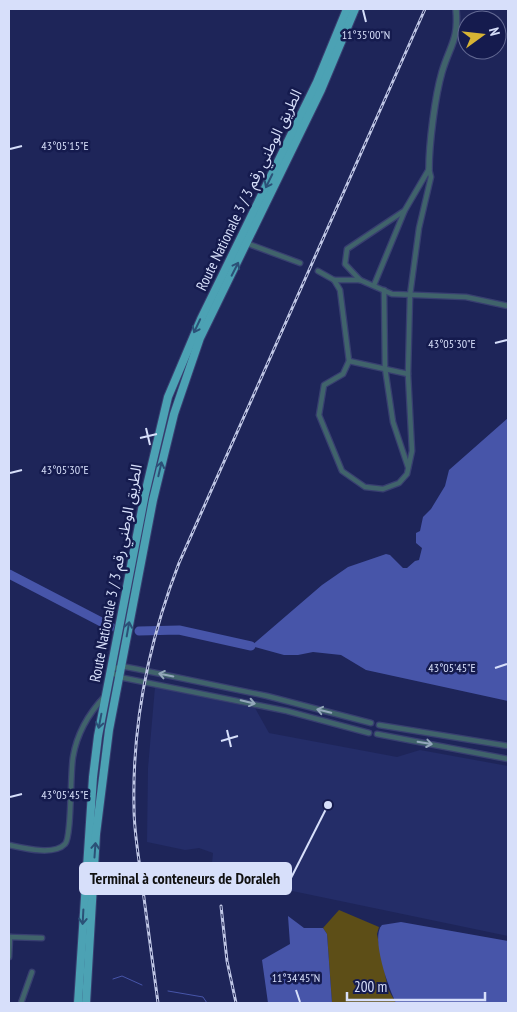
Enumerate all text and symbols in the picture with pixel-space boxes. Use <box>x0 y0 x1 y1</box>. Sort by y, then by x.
north arrow <box>457 10 507 60</box>
text: N <box>485 26 504 38</box>
text: 11°35'00"N <box>342 27 390 42</box>
street label: Route Nationale 3 / الطريق الوطني رقم 3 <box>191 86 308 295</box>
text: 43°05'15"E <box>41 138 89 153</box>
one-way arrow <box>264 173 274 188</box>
one-way arrow <box>231 262 240 277</box>
one-way arrow <box>192 318 201 333</box>
text: 43°05'30"E <box>428 336 476 351</box>
text: 43°05'30"E <box>41 462 89 477</box>
street label: Route Nationale 3 / الطريق الوطني رقم 3 <box>85 462 148 684</box>
one-way arrow <box>156 462 166 478</box>
one-way arrow <box>124 621 133 637</box>
text: 43°05'45"E <box>428 660 476 675</box>
one-way arrow <box>158 670 174 680</box>
one-way arrow <box>239 698 255 707</box>
one-way arrow <box>317 706 333 715</box>
one-way arrow <box>95 712 105 728</box>
one-way arrow <box>417 738 433 748</box>
text: 43°05'45"E <box>41 787 89 802</box>
one-way arrow <box>91 842 100 858</box>
callout: Terminal à conteneurs de Doraleh <box>80 863 291 894</box>
text: Terminal à conteneurs de Doraleh <box>90 868 280 888</box>
one-way arrow <box>79 909 88 925</box>
text: 11°34'45"N <box>272 970 320 985</box>
scale bar <box>347 970 484 1002</box>
text: 200 m <box>354 977 387 996</box>

